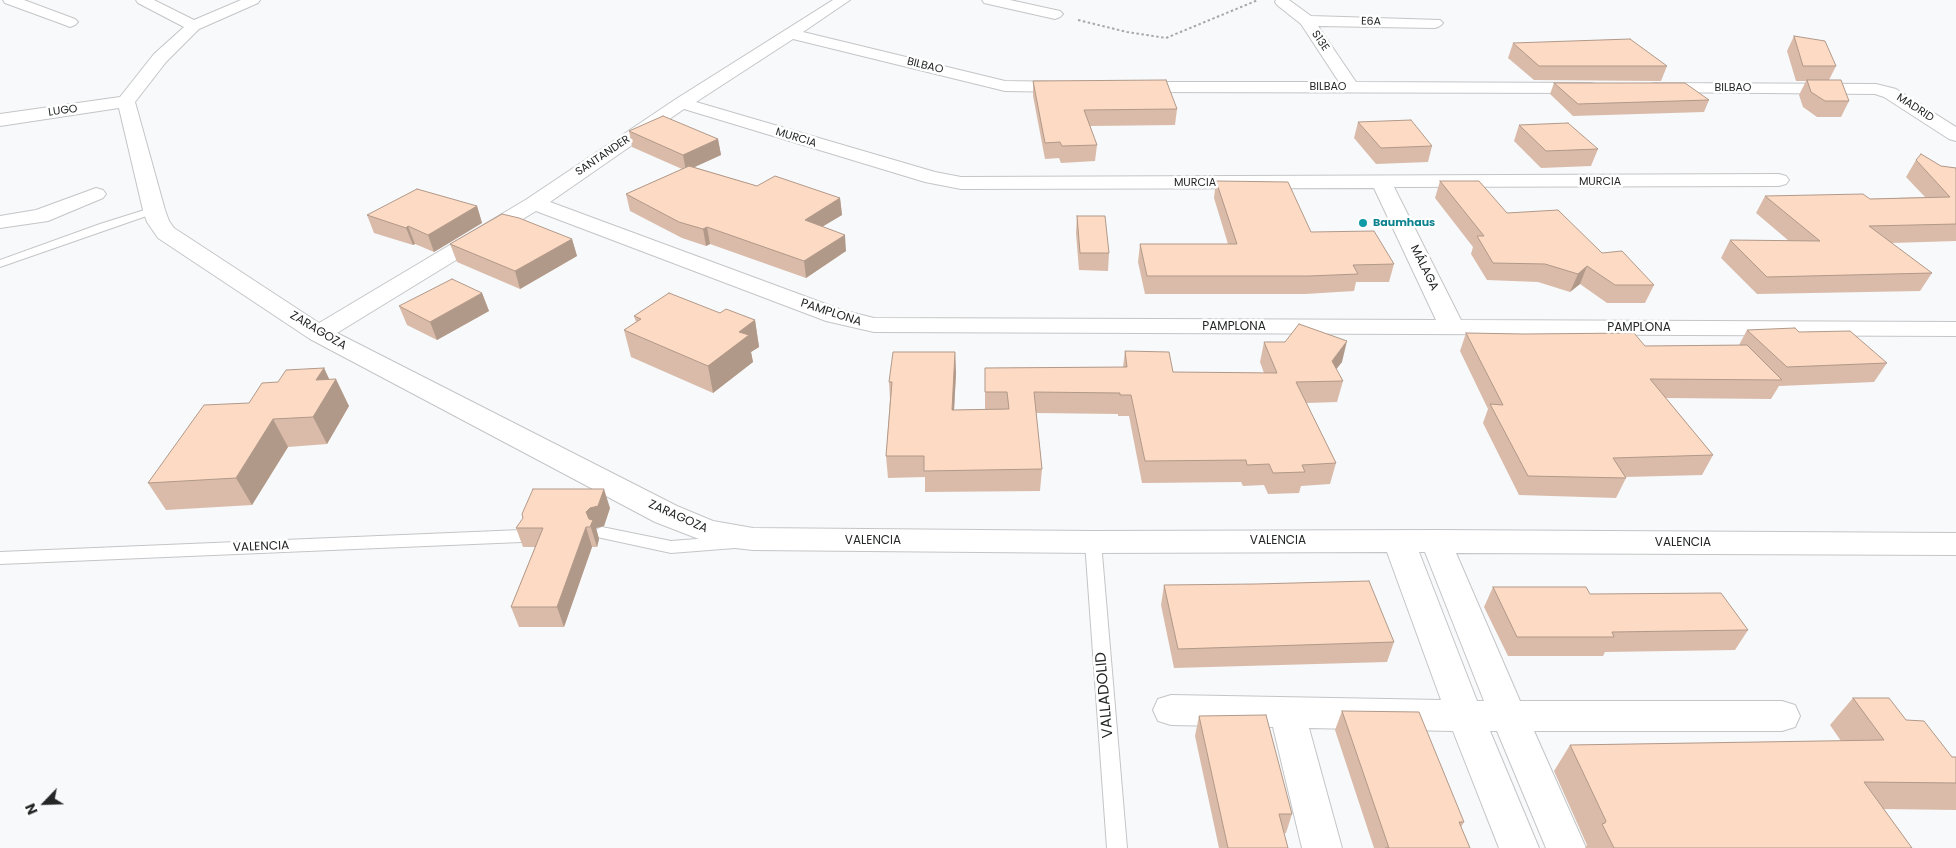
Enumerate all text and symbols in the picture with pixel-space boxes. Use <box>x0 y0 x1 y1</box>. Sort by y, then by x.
street label: E6A <box>1361 15 1381 29</box>
street label: S13E <box>1308 28 1332 54</box>
street label: BILBAO <box>905 55 945 77</box>
street label: BILBAO <box>1309 80 1347 94</box>
street label: BILBAO <box>1714 81 1752 95</box>
street label: MADRID <box>1894 91 1936 125</box>
street label: LUGO <box>48 102 78 120</box>
street label: MURCIA <box>774 126 818 150</box>
street label: SANTANDER <box>573 133 633 179</box>
street label: MURCIA <box>1579 175 1621 189</box>
street label: MURCIA <box>1174 176 1216 190</box>
place label: Baumhaus <box>1373 216 1435 230</box>
marker: Baumhaus <box>1357 217 1369 229</box>
street label: MÁLAGA <box>1407 243 1441 293</box>
street label: PAMPLONA <box>799 296 863 330</box>
street label: ZARAGOZA <box>287 309 349 353</box>
street label: PAMPLONA <box>1202 320 1266 334</box>
street label: PAMPLONA <box>1607 321 1671 335</box>
street label: ZARAGOZA <box>646 498 710 536</box>
street label: VALENCIA <box>845 534 901 548</box>
street label: VALENCIA <box>1250 534 1306 548</box>
street label: VALENCIA <box>1655 536 1711 550</box>
street label: VALENCIA <box>233 539 289 555</box>
street label: VALLADOLID <box>1092 651 1118 739</box>
north arrow <box>20 778 70 828</box>
text: N <box>20 800 43 818</box>

